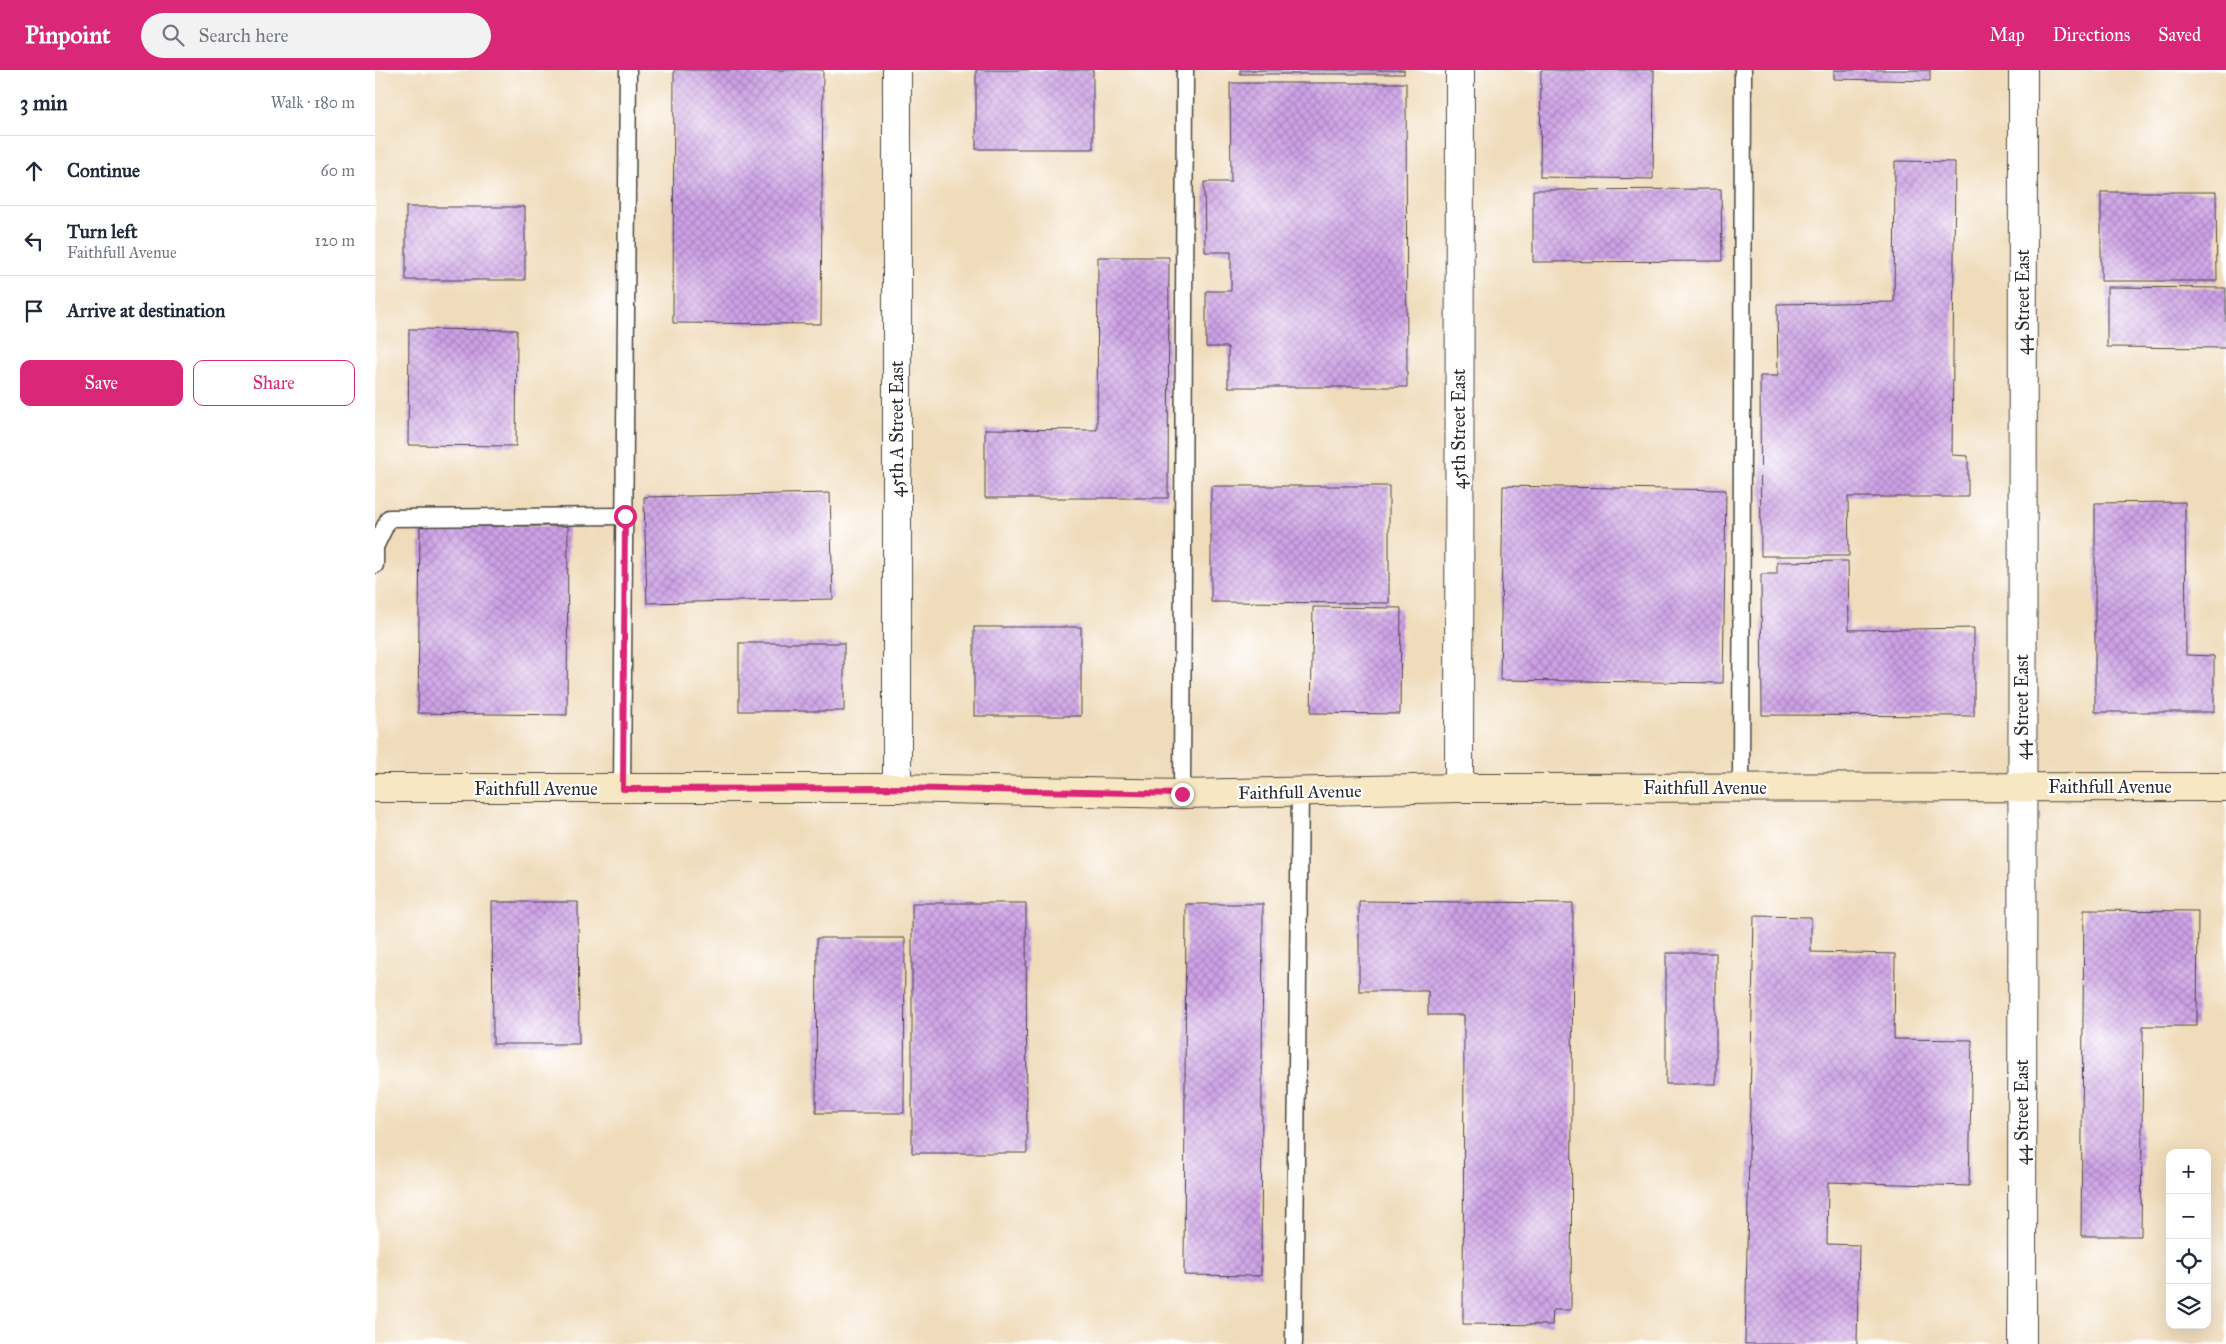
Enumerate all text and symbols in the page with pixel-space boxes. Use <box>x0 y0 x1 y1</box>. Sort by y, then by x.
search box <box>141 13 491 58</box>
text: Pinpoint <box>25 20 111 50</box>
icon: search <box>159 21 187 49</box>
text: Search here <box>199 24 289 47</box>
text: Map <box>1989 24 2025 46</box>
text: Directions <box>2053 24 2130 46</box>
text: Saved <box>2158 24 2201 46</box>
text: 3 min <box>20 90 68 116</box>
text: Walk · 180 m <box>271 93 355 112</box>
icon: ahead <box>20 157 48 185</box>
text: Continue <box>67 159 140 182</box>
text: 60 m <box>321 161 355 180</box>
text: Turn left <box>67 220 137 243</box>
icon: left <box>20 227 48 255</box>
text: 120 m <box>315 231 355 250</box>
text: Faithfull Avenue <box>67 243 177 262</box>
street label: 44 Street East <box>2012 248 2034 355</box>
icon: arrive <box>20 297 48 325</box>
text: Arrive at destination <box>67 299 225 322</box>
button: Save <box>20 360 183 406</box>
button: Share <box>193 360 355 406</box>
street label: 45th A Street East <box>886 360 908 497</box>
street label: 45th Street East <box>1448 368 1470 489</box>
route start <box>614 505 637 528</box>
street label: 44 Street East <box>2011 653 2033 760</box>
street label: Faithfull Avenue <box>2048 776 2172 798</box>
street label: Faithfull Avenue <box>1643 777 1767 799</box>
street label: Faithfull Avenue <box>474 778 598 800</box>
street label: Faithfull Avenue <box>1238 780 1362 804</box>
route end <box>1171 783 1194 806</box>
street label: 44 Street East <box>2011 1058 2033 1165</box>
map controls <box>2166 1149 2211 1329</box>
button: + <box>2166 1149 2211 1194</box>
button: − <box>2166 1194 2211 1239</box>
button: locate <box>2166 1239 2211 1284</box>
button: layers <box>2166 1284 2211 1329</box>

